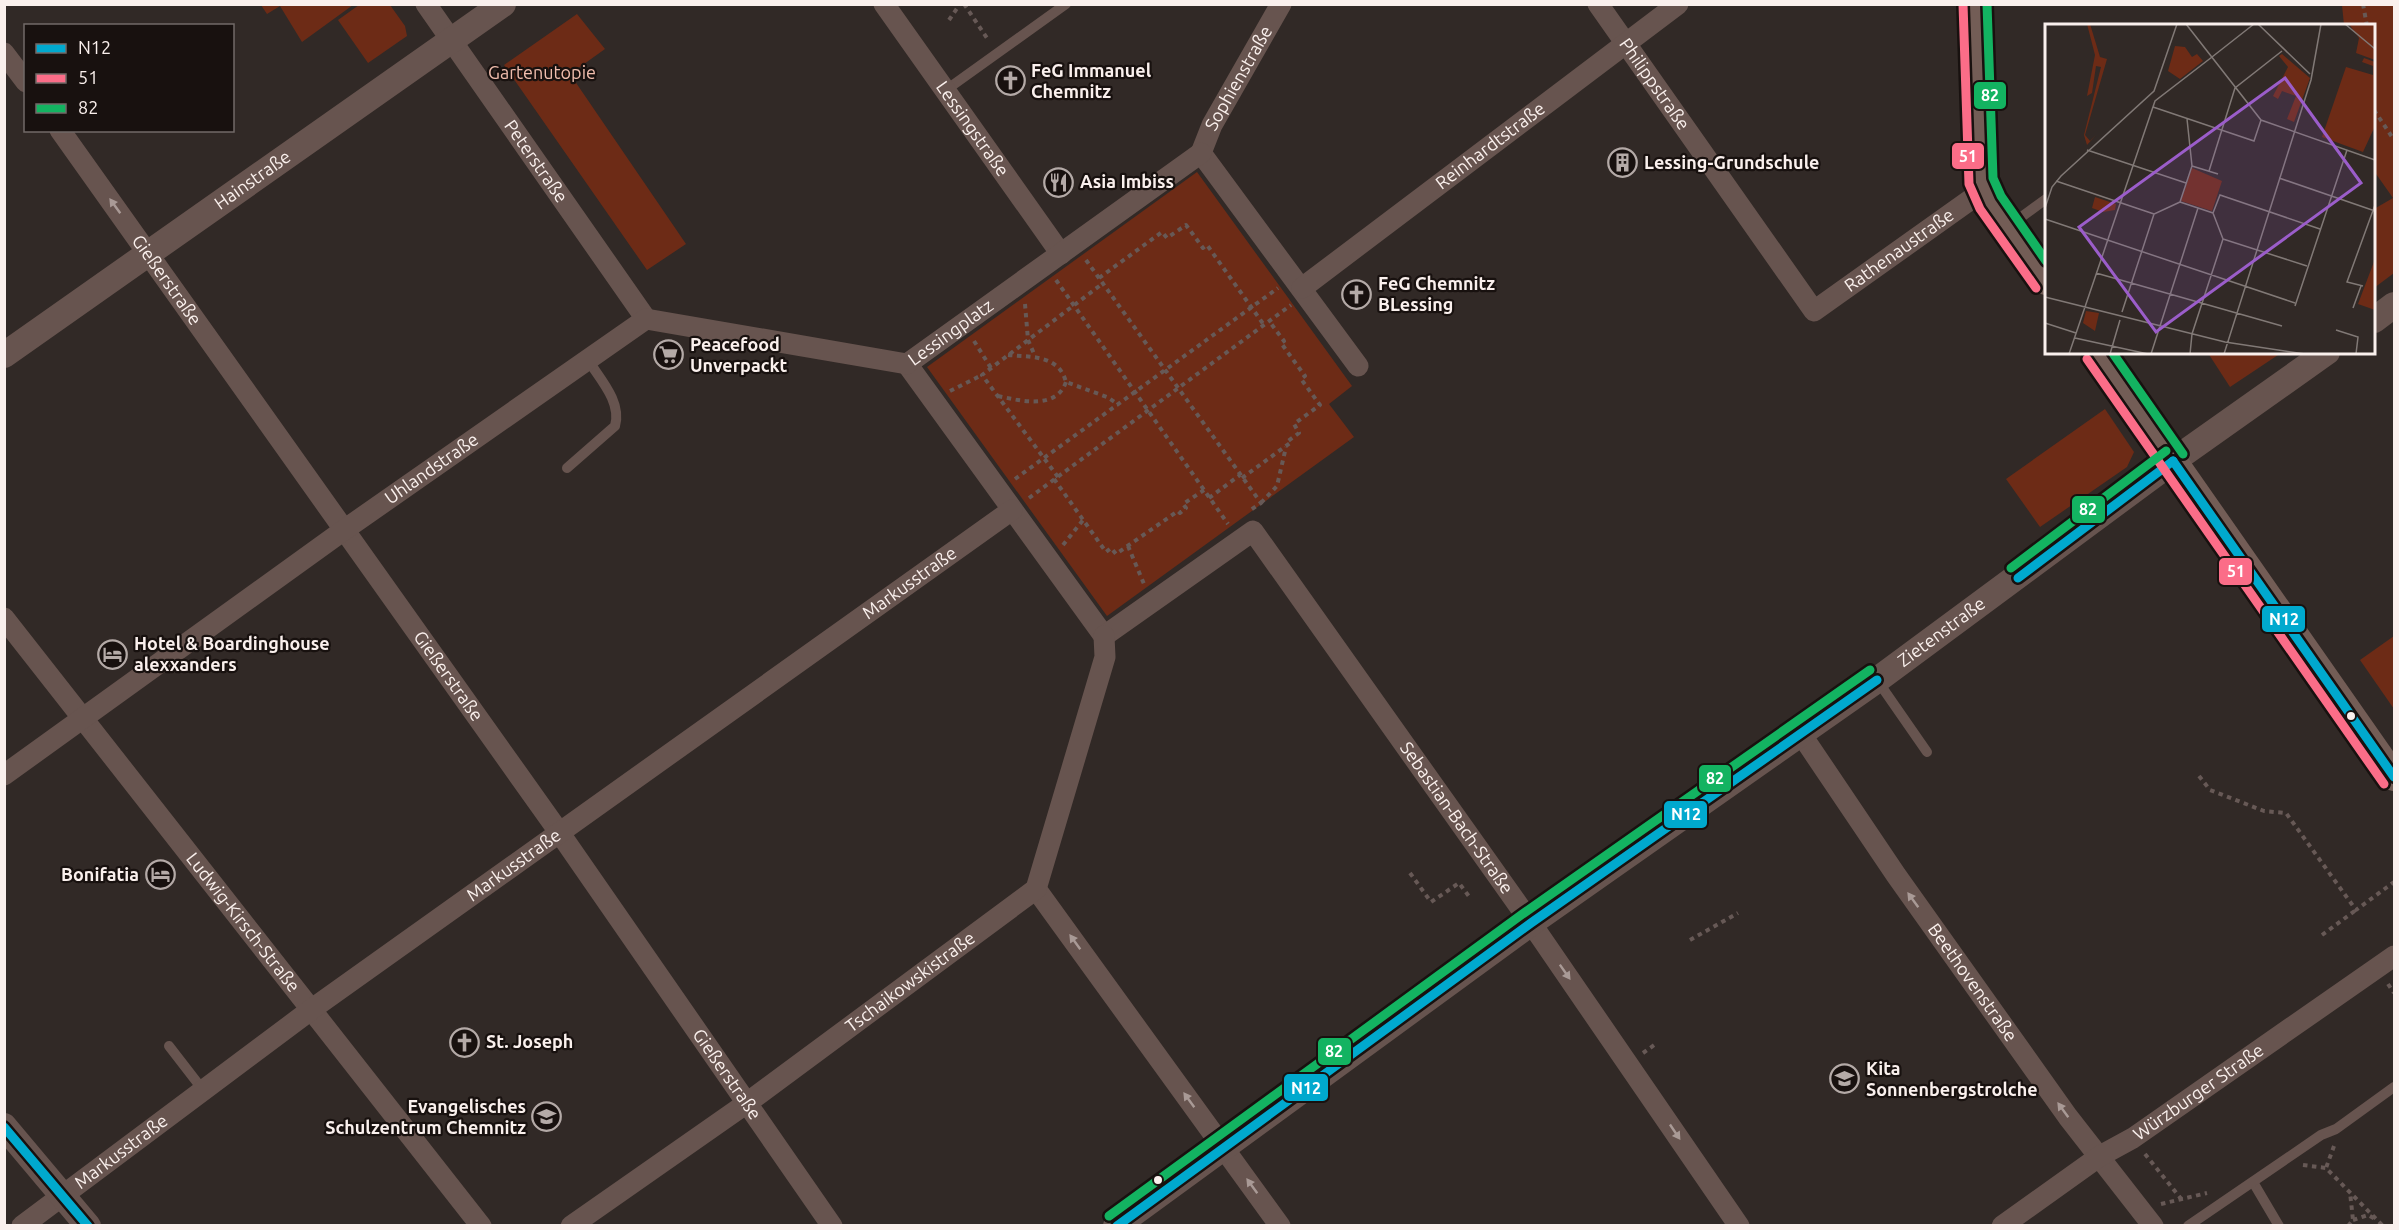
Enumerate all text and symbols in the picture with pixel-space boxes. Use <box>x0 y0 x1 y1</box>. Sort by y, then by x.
street label: Sophienstraße <box>1200 22 1276 134</box>
legend <box>24 24 234 132</box>
inset map <box>2045 24 2375 354</box>
street label: Philippstraße <box>1616 34 1694 133</box>
text: N12 <box>78 37 111 57</box>
place label: FeG Immanuel Chemnitz <box>1031 60 1152 101</box>
park label: Gartenutopie <box>488 62 596 82</box>
church icon: FeG Immanuel Chemnitz <box>994 65 1026 97</box>
text: 51 <box>78 67 98 87</box>
street label: Lessingstraße <box>933 77 1014 180</box>
line badge: 82 <box>1973 81 2007 110</box>
text: 82 <box>1981 86 1999 104</box>
text: 82 <box>78 97 98 117</box>
street label: Reinhardtstraße <box>1431 97 1548 193</box>
street label: Peterstraße <box>501 116 572 206</box>
line badge: 51 <box>1951 142 1985 170</box>
street label: Hainstraße <box>210 146 294 213</box>
building icon: Lessing-Grundschule <box>1607 147 1639 179</box>
text: 51 <box>1959 147 1977 165</box>
place label: Lessing-Grundschule <box>1644 152 1819 172</box>
restaurant icon: Asia Imbiss <box>1043 166 1075 198</box>
place label: Asia Imbiss <box>1080 171 1174 191</box>
one-way arrow <box>109 198 121 214</box>
street label: Rathenaustraße <box>1840 204 1957 295</box>
street label: Gießerstraße <box>129 231 206 328</box>
place label: FeG Chemnitz BLessing <box>1378 273 1495 314</box>
church icon: FeG Chemnitz BLessing <box>1341 278 1373 310</box>
street label: Lessingplatz <box>904 295 997 369</box>
place label: Peacefood Unverpackt <box>690 334 787 375</box>
supermarket icon: Peacefood Unverpackt <box>653 339 685 371</box>
street label: Uhlandstraße <box>381 428 482 507</box>
line badge: 82 <box>2071 495 2106 524</box>
text: 82 <box>2079 500 2097 518</box>
street label: Markusstraße <box>858 542 960 623</box>
line badge: 51 <box>2218 557 2253 586</box>
text: 51 <box>2227 562 2245 580</box>
street label: Zietenstraße <box>1893 593 1989 670</box>
line badge: N12 <box>2261 605 2306 633</box>
text: N12 <box>2269 610 2299 628</box>
street label: Gießerstraße <box>410 627 488 724</box>
place label: Hotel & Boardinghouse alexxanders <box>134 633 330 674</box>
hotel icon: Hotel & Boardinghouse alexxanders <box>97 638 129 670</box>
unlabelled marker <box>2345 710 2357 722</box>
street label: Sebastian-Bach-Straße <box>1397 738 1518 897</box>
line badge: 82 <box>1698 764 1732 793</box>
text: 82 <box>1706 769 1724 787</box>
line badge: N12 <box>1663 800 1708 829</box>
text: N12 <box>1671 805 1701 823</box>
street label: Markusstraße <box>462 824 564 905</box>
street label: Ludwig-Kirsch-Straße <box>183 848 304 995</box>
hotel icon: Bonifatia <box>144 859 176 891</box>
place label: Bonifatia <box>61 864 139 884</box>
one-way arrow <box>1907 893 1919 909</box>
street label: Beethovenstraße <box>1925 919 2022 1045</box>
street label: Tschaikowskistraße <box>841 927 978 1036</box>
one-way arrow <box>1069 935 1081 950</box>
one-way arrow <box>1559 963 1571 979</box>
street label: Gießerstraße <box>689 1025 766 1123</box>
church icon: St. Joseph <box>449 1026 481 1058</box>
place label: St. Joseph <box>486 1031 573 1051</box>
line badge: 82 <box>1317 1037 1352 1066</box>
street label: Würzburger Straße <box>2129 1039 2267 1144</box>
text: 82 <box>1325 1042 1343 1060</box>
place label: Kita Sonnenbergstrolche <box>1866 1058 2038 1099</box>
school or university icon: Kita Sonnenbergstrolche <box>1829 1063 1861 1095</box>
line badge: N12 <box>1283 1073 1329 1102</box>
text: N12 <box>1291 1079 1321 1097</box>
one-way arrow <box>1183 1093 1195 1109</box>
place label: Evangelisches Schulzentrum Chemnitz <box>325 1096 526 1137</box>
school or university icon: Evangelisches Schulzentrum Chemnitz <box>531 1101 563 1133</box>
one-way arrow <box>2057 1103 2069 1119</box>
street label: Markusstraße <box>70 1110 171 1192</box>
one-way arrow <box>1669 1124 1681 1140</box>
unlabelled marker <box>1152 1174 1164 1186</box>
one-way arrow <box>1246 1179 1258 1195</box>

